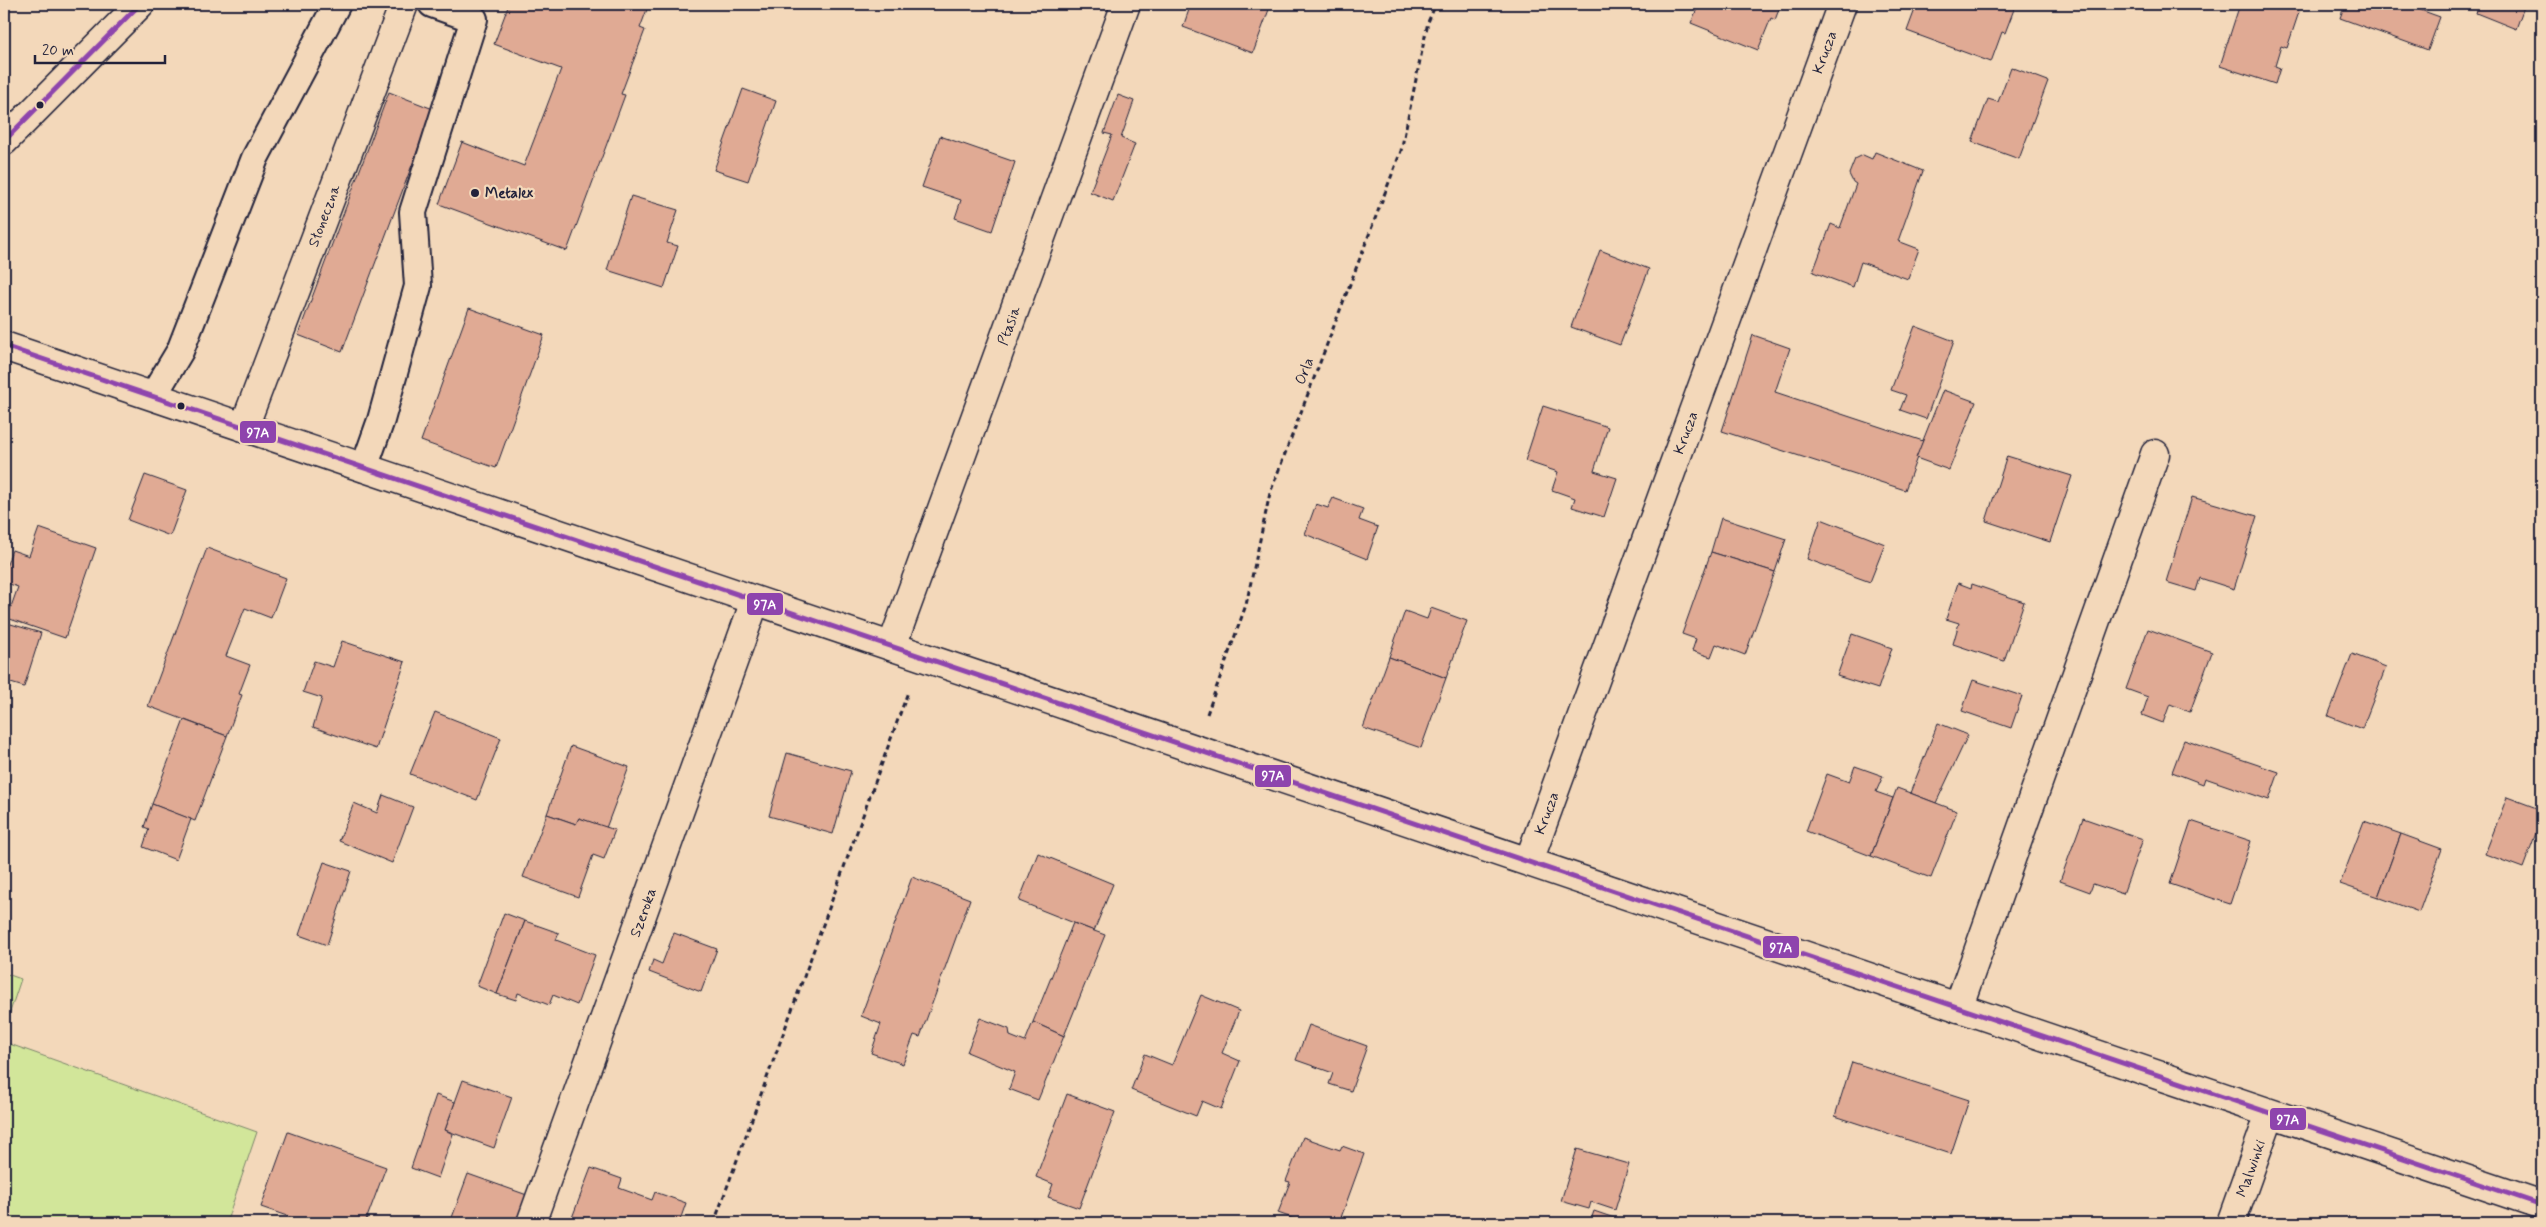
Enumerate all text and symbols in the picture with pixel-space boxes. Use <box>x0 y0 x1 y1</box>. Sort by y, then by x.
street label: Krucza <box>1808 28 1842 77</box>
scale bar <box>35 32 165 64</box>
text: 20 m <box>42 41 74 61</box>
unlabelled marker <box>35 100 45 110</box>
street label: Słoneczna <box>304 181 346 250</box>
place label: Metalex <box>485 184 534 204</box>
marker: Metalex <box>469 187 481 199</box>
street label: Ptasia <box>993 303 1026 348</box>
street label: Orla <box>1291 355 1319 388</box>
unlabelled marker <box>176 401 186 411</box>
street label: Krucza <box>1669 409 1703 457</box>
line badge: 97A <box>239 420 277 444</box>
text: 97A <box>246 424 270 442</box>
line badge: 97A <box>746 592 784 616</box>
text: 97A <box>753 596 777 614</box>
line badge: 97A <box>1254 764 1292 788</box>
text: 97A <box>1261 767 1285 785</box>
street label: Krucza <box>1530 789 1564 838</box>
street label: Szeroka <box>626 885 662 940</box>
line badge: 97A <box>1762 935 1800 959</box>
text: 97A <box>1769 939 1793 957</box>
line badge: 97A <box>2269 1107 2307 1131</box>
text: 97A <box>2276 1111 2300 1129</box>
street label: Malwinki <box>2232 1137 2271 1200</box>

